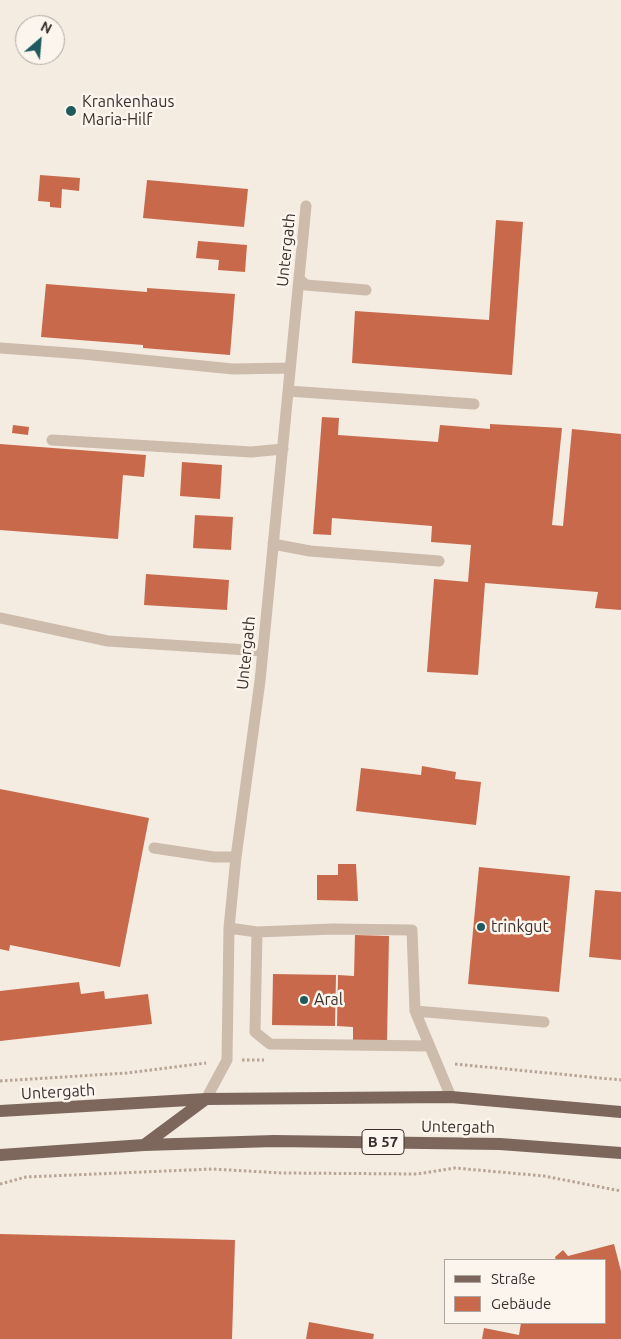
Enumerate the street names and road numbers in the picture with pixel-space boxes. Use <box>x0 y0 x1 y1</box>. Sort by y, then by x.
street label: Untergath <box>273 212 299 288</box>
street label: Untergath <box>233 615 259 691</box>
street label: Untergath <box>21 1080 95 1104</box>
street label: Untergath <box>421 1117 495 1137</box>
road number: B 57 <box>362 1130 404 1154</box>

